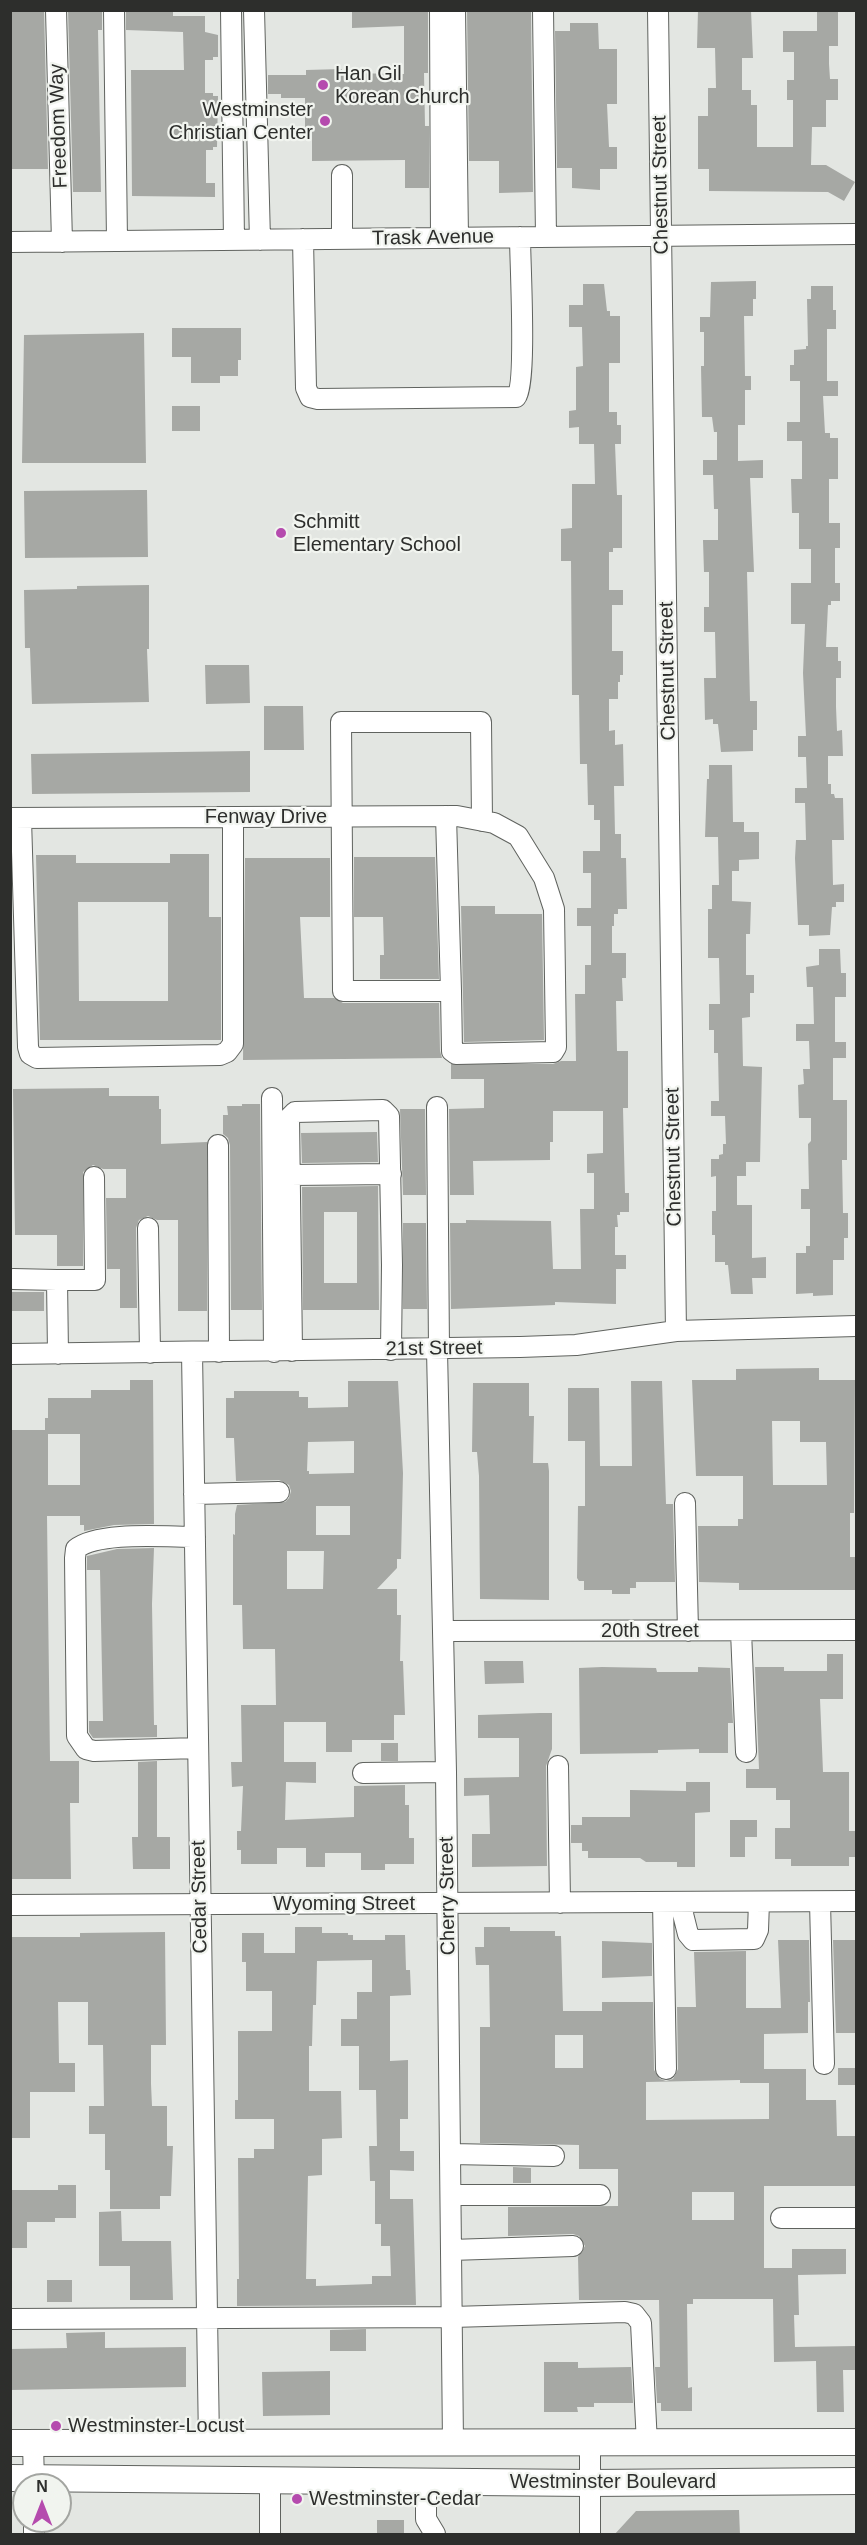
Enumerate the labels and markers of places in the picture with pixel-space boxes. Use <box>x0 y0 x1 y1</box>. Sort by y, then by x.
place label: Han Gil Korean Church <box>335 62 470 109</box>
marker: Han Gil Korean Church <box>316 78 330 92</box>
place label: Westminster Christian Center <box>168 98 313 145</box>
marker: Westminster Christian Center <box>318 114 332 128</box>
place label: Schmitt Elementary School <box>293 510 461 557</box>
marker: Schmitt Elementary School <box>274 526 288 540</box>
place label: Westminster-Locust <box>68 2414 244 2438</box>
marker: Westminster-Locust <box>49 2419 63 2433</box>
place label: Westminster-Cedar <box>309 2487 481 2511</box>
marker: Westminster-Cedar <box>290 2492 304 2506</box>

